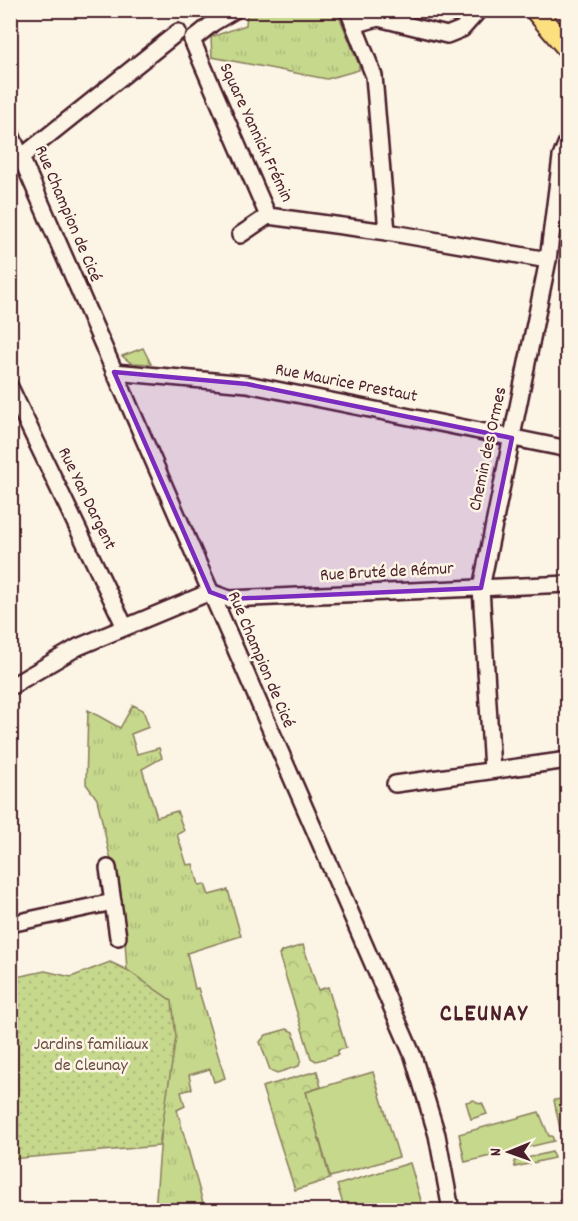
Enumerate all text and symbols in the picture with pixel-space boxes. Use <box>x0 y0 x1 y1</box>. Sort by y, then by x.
street label: Square Yannick Frémin <box>212 59 298 207</box>
street label: Rue Champion de Cicé <box>27 142 107 286</box>
street label: Rue Maurice Prestaut <box>273 358 420 410</box>
street label: Chemin des Ormes <box>464 385 514 513</box>
street label: Rue Yan Dargent <box>50 444 122 555</box>
street label: Rue Bruté de Rémur <box>320 557 455 589</box>
street label: Rue Champion de Cicé <box>220 588 300 732</box>
district label: CLEUNAY <box>440 998 528 1032</box>
park label: Jardins familiaux de Cleunay <box>34 1033 148 1079</box>
north arrow <box>479 1122 539 1182</box>
text: N <box>485 1148 508 1156</box>

